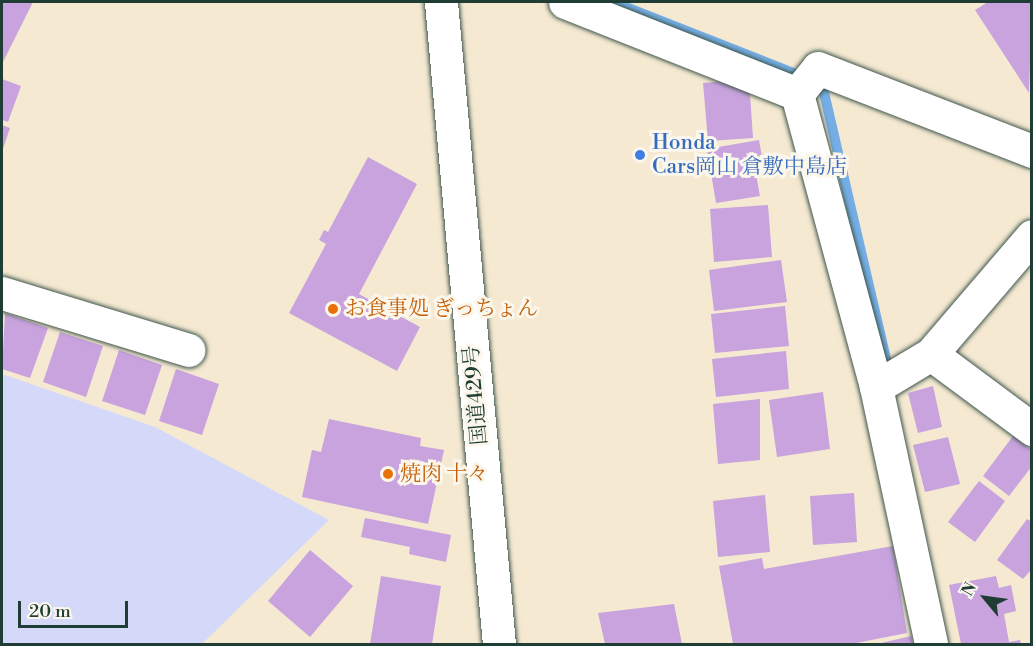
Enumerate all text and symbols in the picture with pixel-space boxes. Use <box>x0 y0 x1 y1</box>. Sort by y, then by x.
place label: Honda Cars岡山 倉敷中島店 <box>652 130 847 180</box>
marker: Honda Cars岡山 倉敷中島店 <box>633 148 647 162</box>
place label: お食事処 ぎっちょん <box>345 296 538 322</box>
marker: お食事処 ぎっちょん <box>326 302 340 316</box>
street label: 国道429号 <box>459 344 493 446</box>
place label: 焼肉 十々 <box>400 461 488 487</box>
marker: 焼肉 十々 <box>381 467 395 481</box>
north arrow <box>955 568 1015 628</box>
text: N <box>957 579 981 600</box>
scale bar <box>21 589 130 627</box>
text: 20 m <box>29 600 71 623</box>

